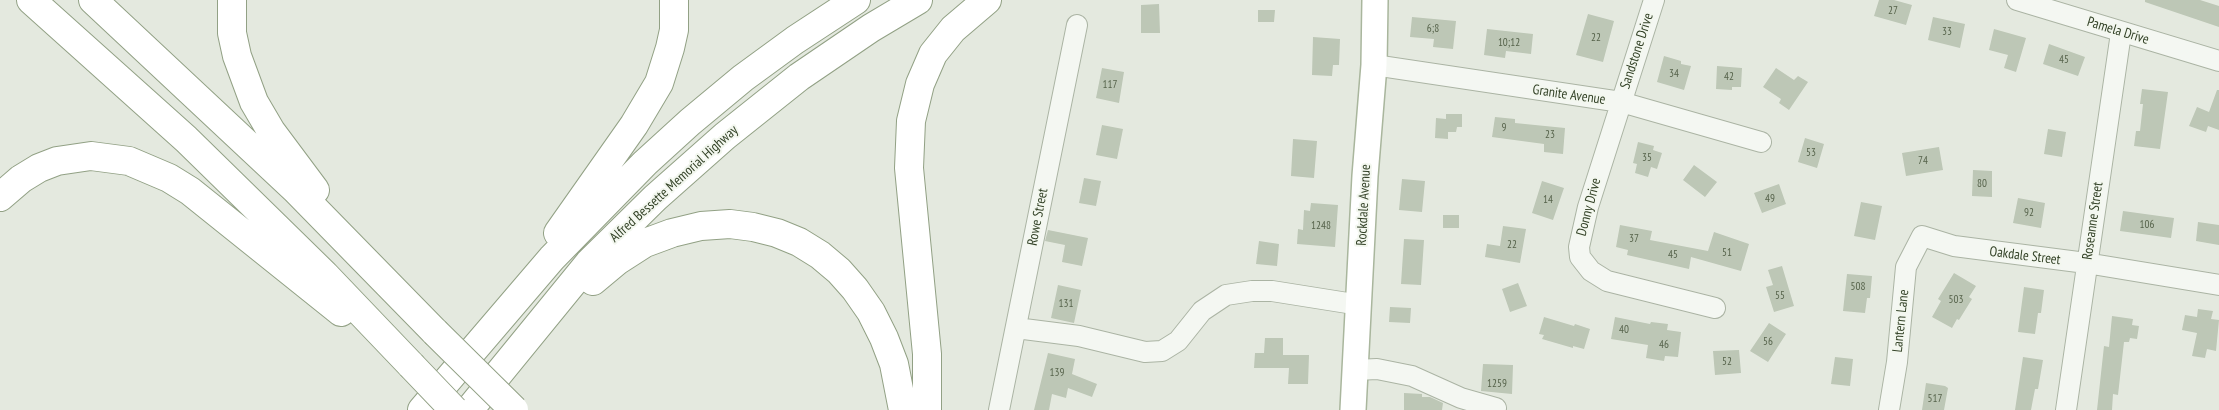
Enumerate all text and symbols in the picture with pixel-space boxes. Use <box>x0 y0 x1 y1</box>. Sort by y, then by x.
house number: 27 <box>1888 4 1898 18</box>
street label: Sandstone Drive <box>1617 11 1657 91</box>
street label: Pamela Drive <box>2085 14 2151 48</box>
house number: 6;8 <box>1427 22 1439 36</box>
house number: 33 <box>1942 25 1952 39</box>
house number: 22 <box>1591 31 1601 45</box>
house number: 10;12 <box>1498 36 1520 50</box>
house number: 45 <box>2059 53 2069 67</box>
house number: 34 <box>1669 67 1679 81</box>
house number: 42 <box>1724 70 1734 84</box>
house number: 117 <box>1103 78 1117 92</box>
street label: Granite Avenue <box>1531 82 1607 108</box>
house number: 9 <box>1502 121 1506 135</box>
street label: Alfred Bessette Memorial Highway <box>607 122 741 246</box>
house number: 23 <box>1545 128 1555 142</box>
house number: 53 <box>1806 146 1816 160</box>
house number: 35 <box>1642 151 1652 165</box>
house number: 74 <box>1918 154 1928 168</box>
street label: Rockdale Avenue <box>1353 164 1375 246</box>
street label: Donny Drive <box>1573 176 1605 238</box>
house number: 80 <box>1977 177 1987 191</box>
street label: Roseanne Street <box>2079 181 2107 261</box>
street label: Rowe Street <box>1024 187 1052 247</box>
house number: 49 <box>1765 192 1775 206</box>
house number: 14 <box>1543 193 1553 207</box>
house number: 92 <box>2024 206 2034 220</box>
house number: 106 <box>2140 218 2154 232</box>
house number: 1248 <box>1311 219 1331 233</box>
house number: 37 <box>1629 232 1639 246</box>
house number: 22 <box>1507 238 1517 252</box>
street label: Oakdale Street <box>1989 243 2061 269</box>
house number: 51 <box>1722 246 1732 260</box>
house number: 45 <box>1668 248 1678 262</box>
house number: 508 <box>1851 280 1865 294</box>
house number: 55 <box>1775 289 1785 303</box>
street label: Lantern Lane <box>1889 289 1913 353</box>
house number: 503 <box>1949 293 1963 307</box>
house number: 131 <box>1059 297 1073 311</box>
house number: 40 <box>1619 323 1629 337</box>
house number: 56 <box>1763 335 1773 349</box>
house number: 46 <box>1659 338 1669 352</box>
house number: 52 <box>1722 355 1732 369</box>
house number: 139 <box>1050 366 1064 380</box>
house number: 1259 <box>1487 377 1507 391</box>
house number: 517 <box>1928 392 1942 406</box>

